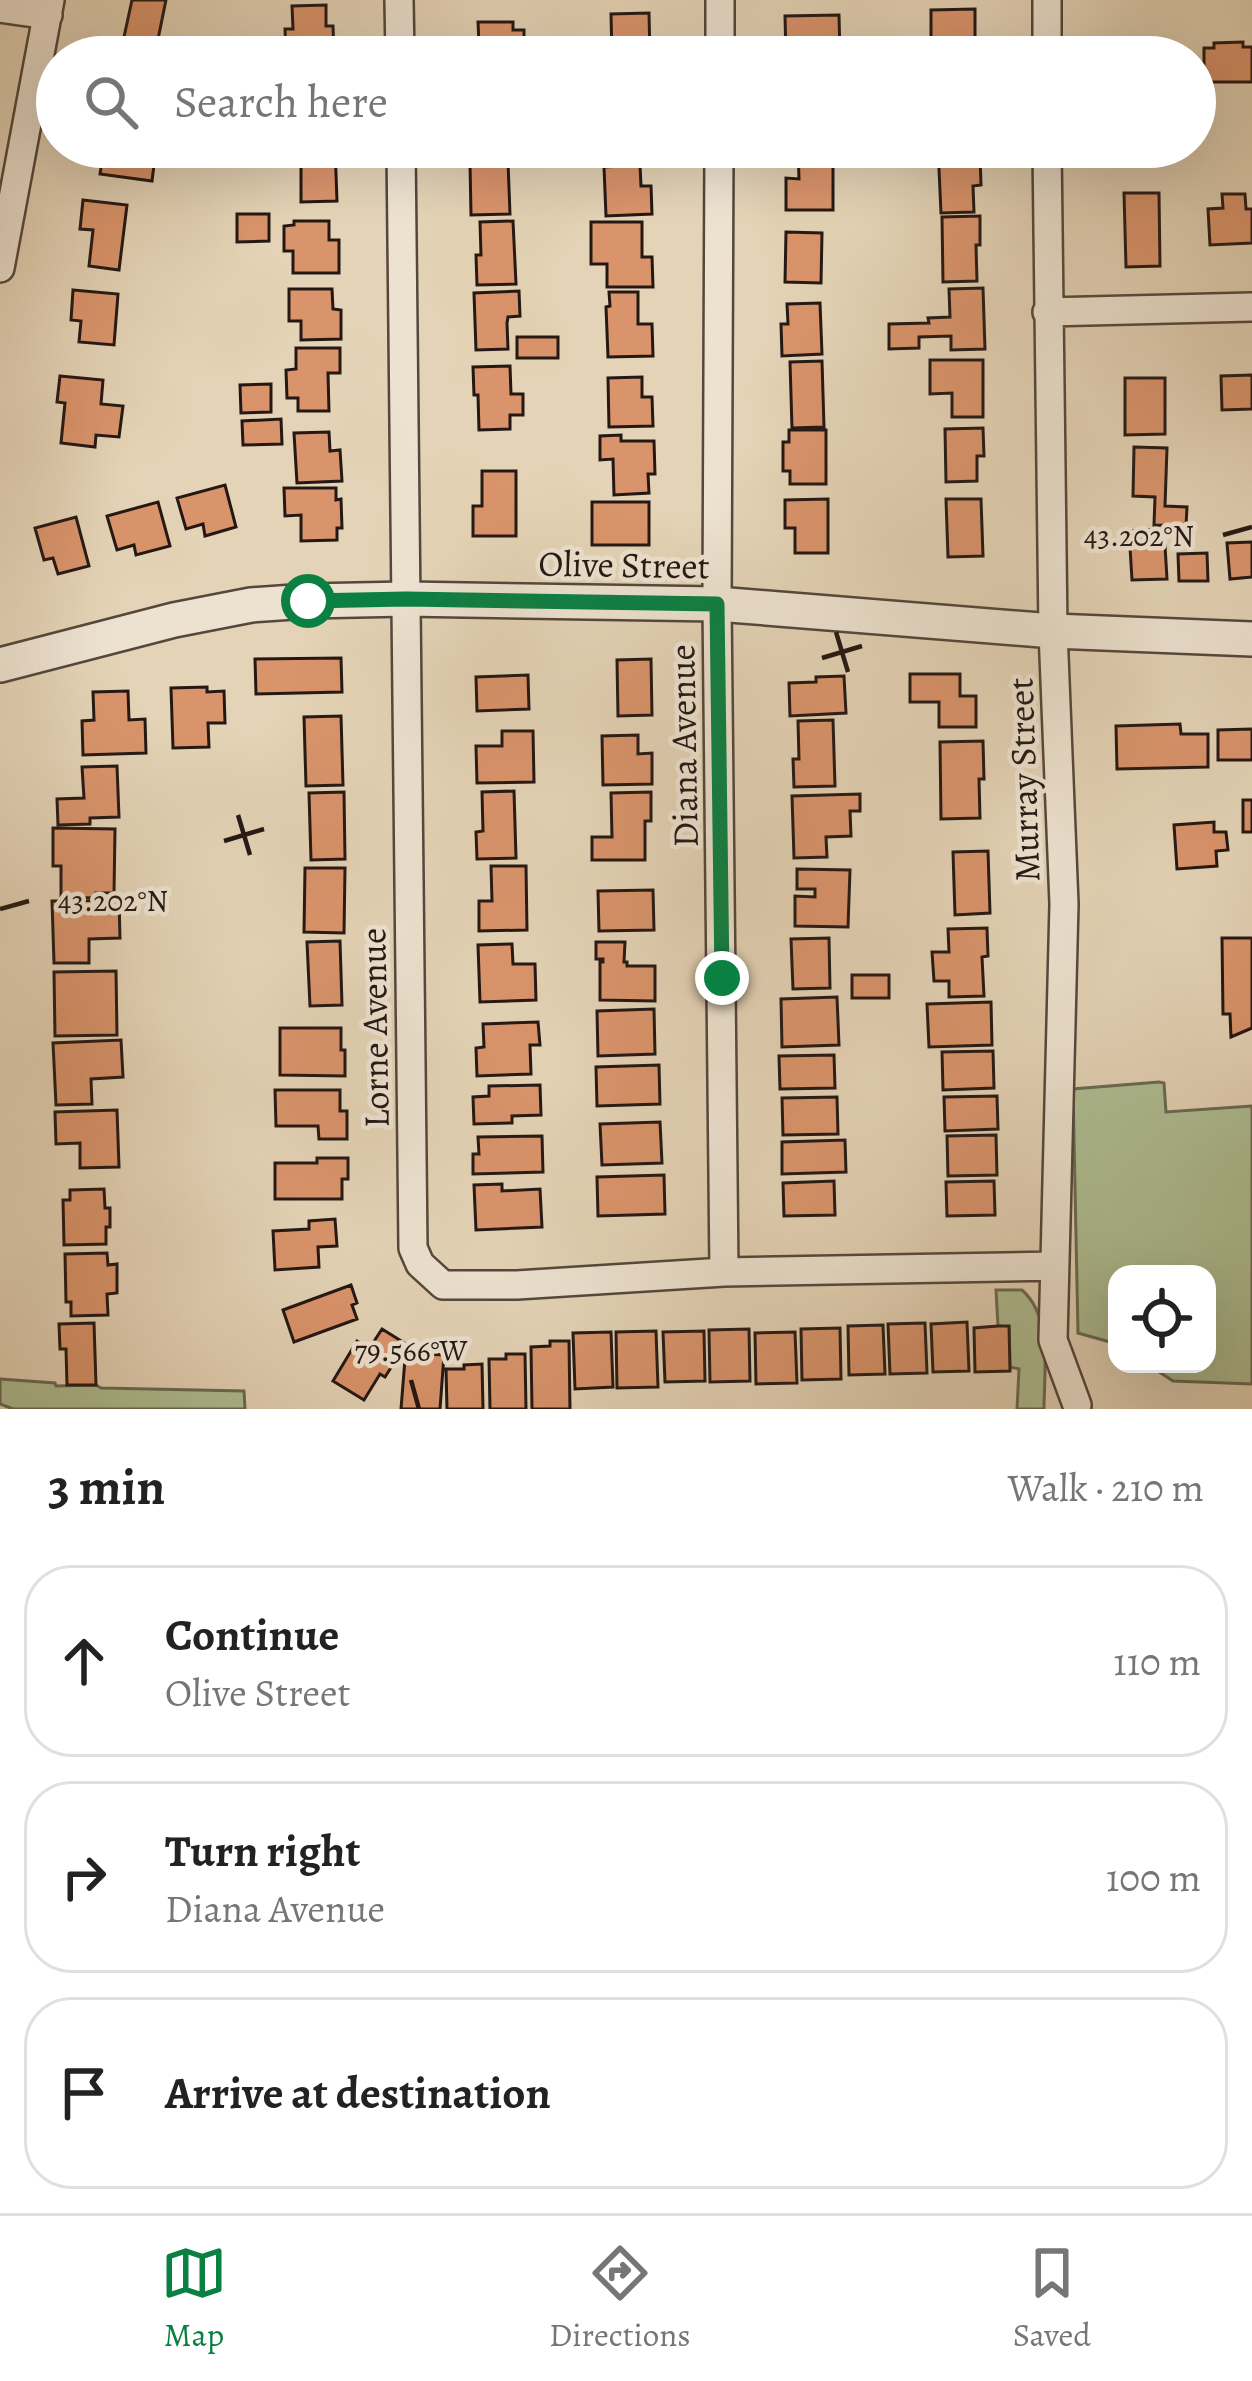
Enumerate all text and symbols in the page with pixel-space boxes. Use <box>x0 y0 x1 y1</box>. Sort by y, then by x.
search box <box>36 36 1216 168</box>
icon: search <box>78 69 144 135</box>
text: Search here <box>174 71 388 133</box>
text: 43.202°N <box>1084 516 1194 556</box>
street label: Olive Street <box>538 539 710 590</box>
route start <box>281 574 335 628</box>
street label: Diana Avenue <box>657 644 710 848</box>
street label: Murray Street <box>995 677 1052 883</box>
text: 43.202°N <box>58 881 168 921</box>
street label: Lorne Avenue <box>348 927 401 1128</box>
route end <box>695 951 749 1005</box>
map controls <box>1108 1265 1216 1373</box>
button: locate <box>1108 1265 1216 1373</box>
text: 79.566°W <box>354 1331 468 1371</box>
text: 3 min <box>48 1452 165 1522</box>
text: Walk · 210 m <box>1008 1461 1204 1514</box>
text: Continue <box>165 1604 339 1666</box>
icon: ahead <box>51 1628 117 1694</box>
text: 110 m <box>1113 1635 1201 1688</box>
text: Olive Street <box>165 1666 350 1719</box>
text: Turn right <box>165 1820 360 1882</box>
icon: right <box>51 1844 117 1910</box>
text: 100 m <box>1106 1851 1201 1904</box>
text: Diana Avenue <box>165 1882 385 1935</box>
icon: arrive <box>51 2060 117 2126</box>
text: Arrive at destination <box>165 2062 551 2124</box>
tab: Map <box>161 2240 227 2357</box>
tab: Directions <box>549 2240 691 2357</box>
tab: Saved <box>1013 2240 1091 2357</box>

